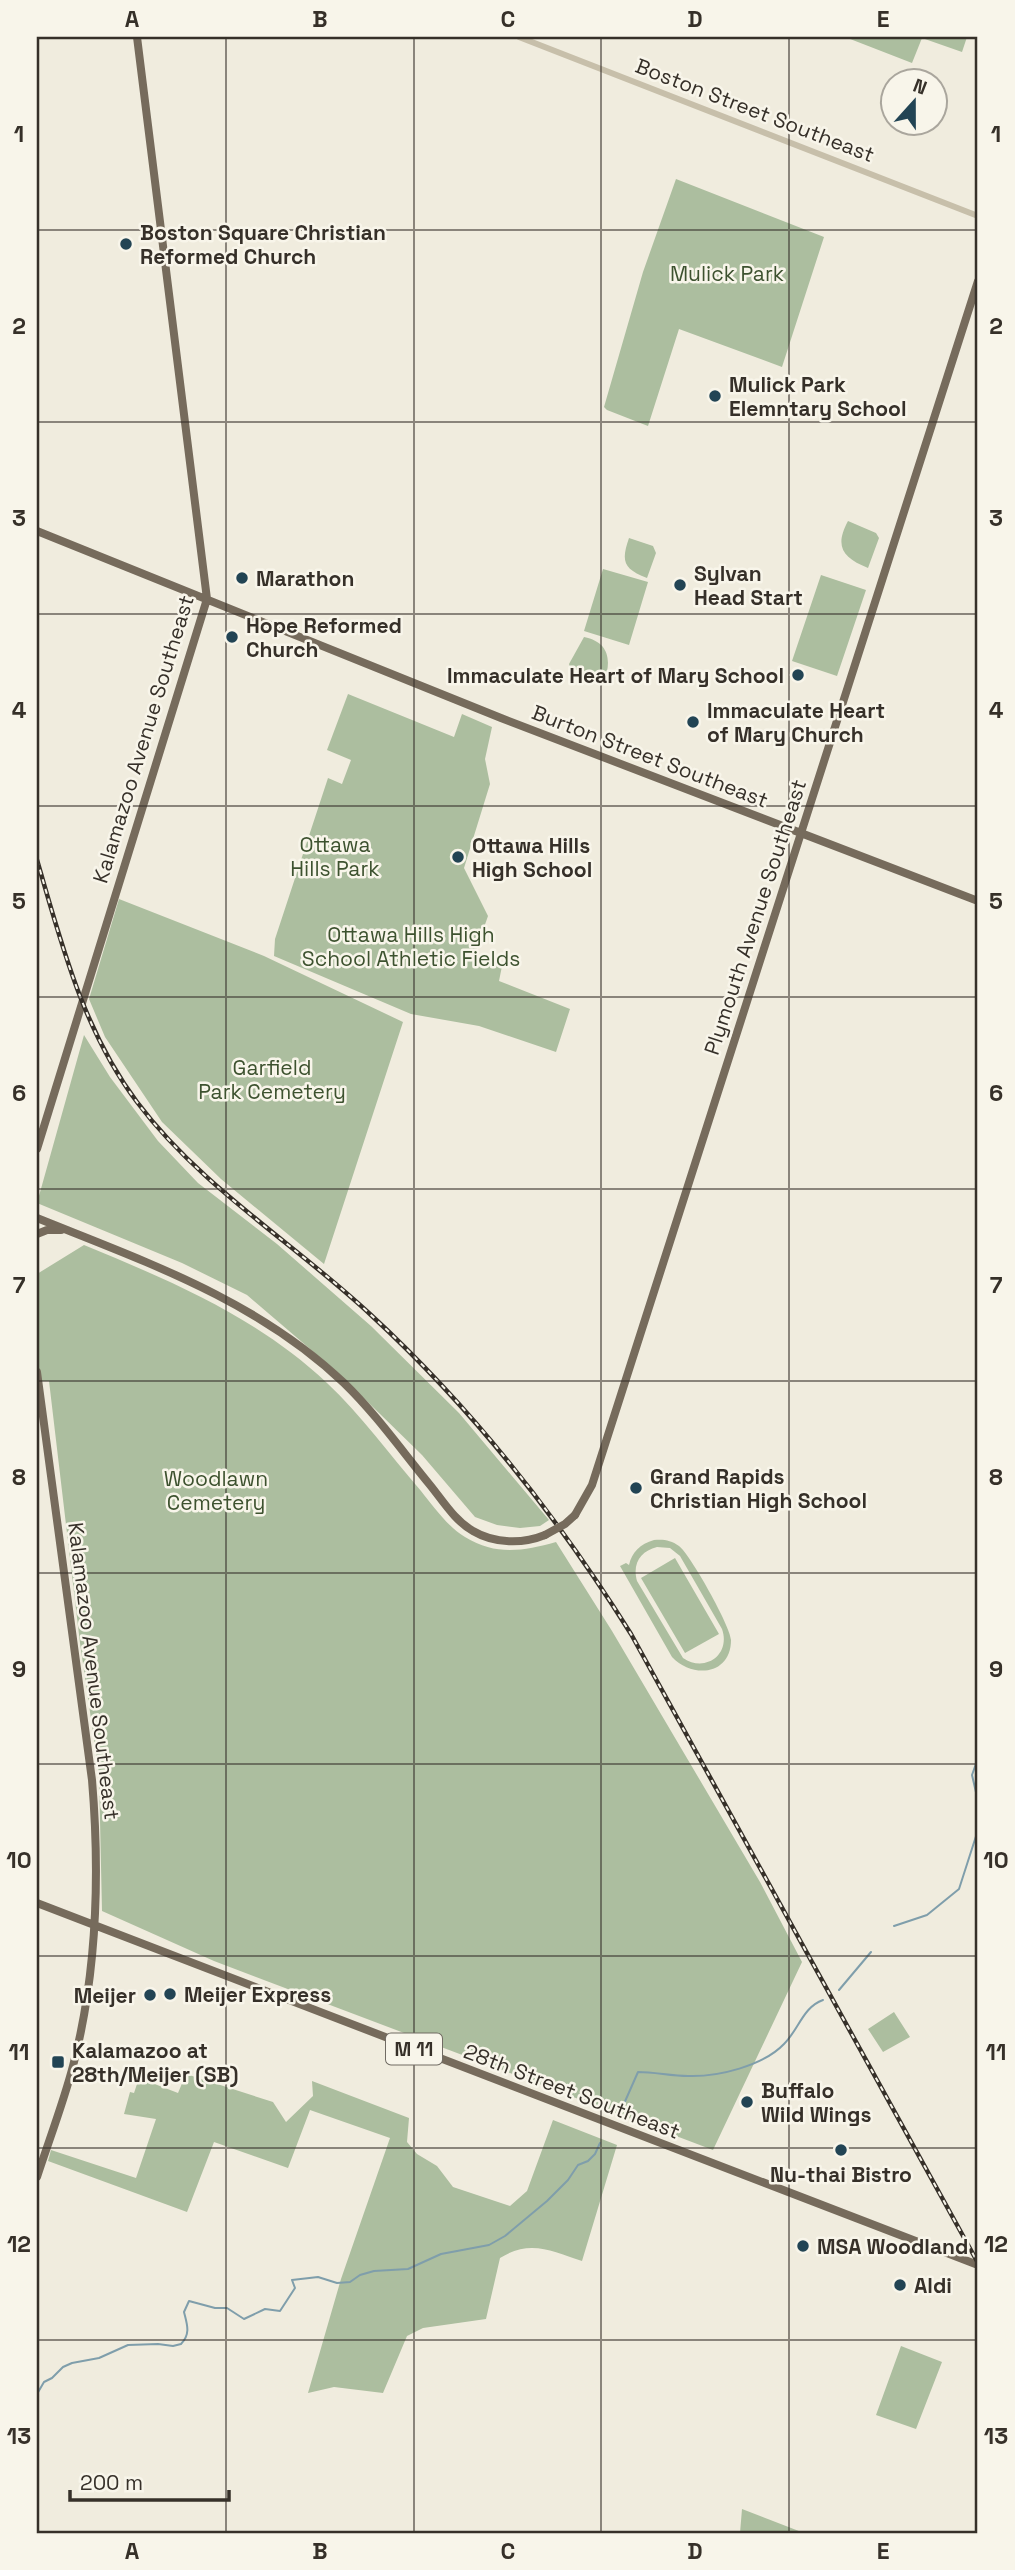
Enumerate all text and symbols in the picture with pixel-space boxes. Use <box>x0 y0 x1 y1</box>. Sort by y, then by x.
text: A <box>125 4 140 34</box>
text: B <box>312 4 328 34</box>
text: C <box>501 4 515 34</box>
text: D <box>687 4 703 34</box>
text: E <box>877 4 889 34</box>
street label: Boston Street Southeast <box>632 52 878 168</box>
north arrow <box>878 66 948 136</box>
text: N <box>909 73 930 101</box>
text: 1 <box>14 119 24 149</box>
text: 1 <box>991 119 1001 149</box>
place label: Boston Square Christian Reformed Church <box>140 219 386 270</box>
marker: Boston Square Christian Reformed Church <box>118 236 134 252</box>
park label: Mulick Park <box>670 260 784 287</box>
text: 2 <box>12 311 26 341</box>
text: 2 <box>989 311 1003 341</box>
place label: Mulick Park Elemntary School <box>729 371 906 422</box>
marker: Mulick Park Elemntary School <box>707 388 723 404</box>
text: 3 <box>12 503 26 533</box>
text: 3 <box>989 503 1003 533</box>
place label: Sylvan Head Start <box>694 560 803 611</box>
place label: Marathon <box>256 565 354 592</box>
marker: Marathon <box>234 570 250 586</box>
marker: Sylvan Head Start <box>672 577 688 593</box>
street label: Kalamazoo Avenue Southeast <box>86 592 200 886</box>
place label: Hope Reformed Church <box>246 612 402 663</box>
marker: Hope Reformed Church <box>224 629 240 645</box>
place label: Immaculate Heart of Mary School <box>447 662 784 689</box>
marker: Immaculate Heart of Mary School <box>790 667 806 683</box>
text: 4 <box>12 695 27 725</box>
text: 4 <box>989 695 1004 725</box>
place label: Immaculate Heart of Mary Church <box>707 697 885 748</box>
street label: Burton Street Southeast <box>528 698 772 814</box>
marker: Immaculate Heart of Mary Church <box>685 714 701 730</box>
street label: Plymouth Avenue Southeast <box>698 776 812 1058</box>
park label: Ottawa Hills Park <box>290 831 380 882</box>
place label: Ottawa Hills High School <box>472 832 592 883</box>
marker: Ottawa Hills High School <box>450 849 466 865</box>
text: 5 <box>12 886 26 916</box>
text: 5 <box>989 886 1003 916</box>
park label: Ottawa Hills High School Athletic Fields <box>302 921 520 972</box>
park label: Garfield Park Cemetery <box>198 1054 346 1105</box>
text: 6 <box>12 1078 26 1108</box>
text: 6 <box>989 1078 1003 1108</box>
text: 7 <box>13 1270 26 1300</box>
text: 7 <box>990 1270 1003 1300</box>
text: 8 <box>12 1462 26 1492</box>
text: 8 <box>989 1462 1003 1492</box>
place label: Grand Rapids Christian High School <box>650 1463 867 1514</box>
park label: Woodlawn Cemetery <box>164 1465 268 1516</box>
marker: Grand Rapids Christian High School <box>628 1480 644 1496</box>
street label: Kalamazoo Avenue Southeast <box>62 1521 126 1821</box>
text: 9 <box>12 1654 26 1684</box>
text: 9 <box>989 1654 1003 1684</box>
text: 10 <box>6 1845 32 1875</box>
text: 10 <box>983 1845 1009 1875</box>
place label: Meijer Express <box>184 1981 331 2008</box>
place label: Meijer <box>74 1982 136 2009</box>
marker: Meijer Express <box>162 1986 178 2002</box>
marker: Meijer <box>142 1987 158 2003</box>
road number: M 11 <box>386 2034 442 2064</box>
text: 11 <box>9 2037 29 2067</box>
place label: Kalamazoo at 28th/Meijer (SB) <box>72 2037 238 2088</box>
street label: 28th Street Southeast <box>460 2037 684 2145</box>
text: 11 <box>986 2037 1006 2067</box>
marker: Kalamazoo at 28th/Meijer (SB) <box>50 2054 66 2070</box>
place label: Buffalo Wild Wings <box>761 2077 871 2128</box>
marker: Buffalo Wild Wings <box>739 2094 755 2110</box>
marker: Nu-thai Bistro <box>833 2142 849 2158</box>
place label: Nu-thai Bistro <box>770 2161 912 2188</box>
text: 12 <box>7 2229 31 2259</box>
text: 12 <box>984 2229 1008 2259</box>
place label: MSA Woodland <box>817 2233 968 2260</box>
marker: MSA Woodland <box>795 2238 811 2254</box>
place label: Aldi <box>914 2272 952 2299</box>
marker: Aldi <box>892 2277 908 2293</box>
text: 13 <box>7 2421 31 2451</box>
text: 13 <box>984 2421 1008 2451</box>
scale bar <box>70 2458 229 2502</box>
text: 200 m <box>80 2469 143 2496</box>
text: A <box>125 2536 140 2566</box>
text: B <box>312 2536 328 2566</box>
text: C <box>501 2536 515 2566</box>
text: D <box>687 2536 703 2566</box>
text: E <box>877 2536 889 2566</box>

